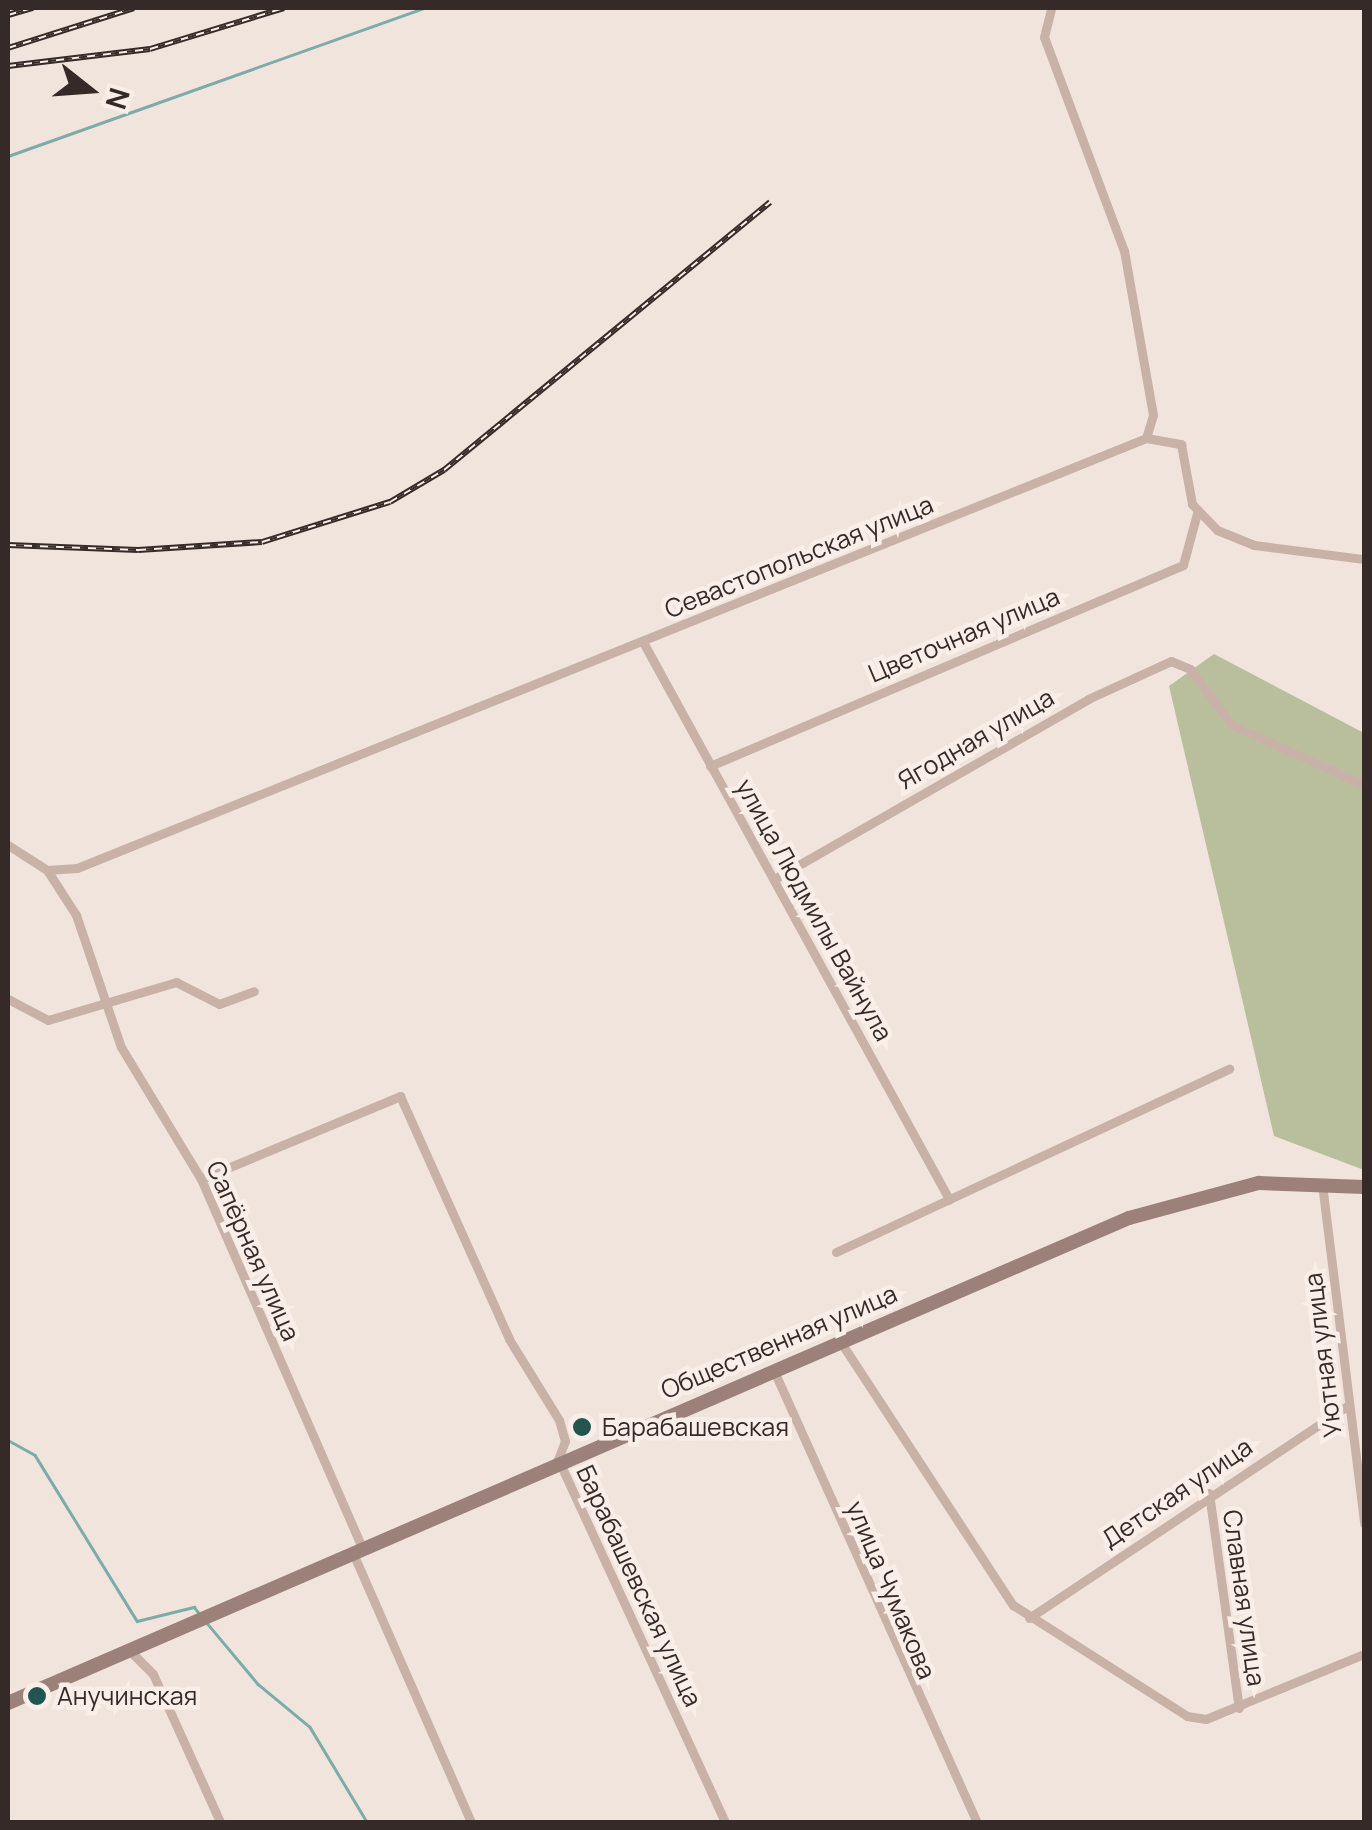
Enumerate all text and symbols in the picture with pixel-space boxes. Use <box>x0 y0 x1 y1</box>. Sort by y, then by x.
north arrow <box>40 40 140 140</box>
text: N <box>98 84 140 114</box>
street label: Севастопольская улица <box>660 489 938 625</box>
street label: Цветочная улица <box>864 581 1064 689</box>
street label: Ягодная улица <box>893 682 1059 796</box>
street label: улица Людмилы Вайнула <box>729 774 899 1046</box>
street label: Сапёрная улица <box>200 1157 306 1345</box>
street label: Уютная улица <box>1298 1271 1348 1439</box>
street label: Общественная улица <box>656 1279 902 1405</box>
place label: Барабашевская <box>602 1412 789 1442</box>
marker: Барабашевская <box>571 1416 593 1438</box>
street label: Детская улица <box>1096 1432 1258 1554</box>
street label: Барабашевская улица <box>570 1461 708 1711</box>
street label: улица Чумакова <box>840 1497 942 1683</box>
street label: Славная улица <box>1217 1508 1271 1688</box>
place label: Анучинская <box>57 1681 197 1711</box>
marker: Анучинская <box>26 1685 48 1707</box>

